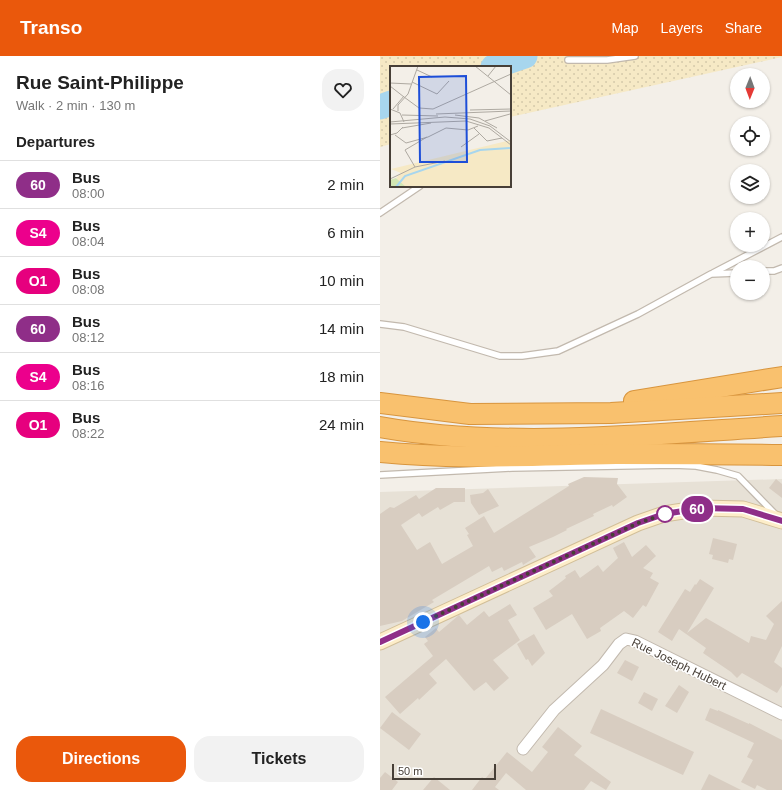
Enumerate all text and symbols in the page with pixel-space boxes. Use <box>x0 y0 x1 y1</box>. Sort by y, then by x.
text: Transo <box>20 17 82 38</box>
text: Map <box>611 20 639 36</box>
text: Layers <box>661 20 703 36</box>
text: Share <box>725 20 762 36</box>
inset map <box>390 66 511 187</box>
north arrow <box>730 68 770 108</box>
map controls <box>730 68 770 300</box>
button: heart <box>322 69 364 111</box>
text: Rue Saint-Philippe <box>16 72 184 93</box>
text: Walk · 2 min · 130 m <box>16 98 135 113</box>
button: locate <box>730 116 770 156</box>
text: Departures <box>16 133 95 150</box>
button: layers <box>730 164 770 204</box>
text: Bus <box>72 169 100 186</box>
text: 2 min <box>327 176 364 193</box>
text: 60 <box>30 177 46 193</box>
text: 08:00 <box>72 186 105 201</box>
button: + <box>730 212 770 252</box>
text: Bus <box>72 217 100 234</box>
text: 6 min <box>327 224 364 241</box>
text: S4 <box>29 225 47 241</box>
text: 08:04 <box>72 234 105 249</box>
button: − <box>730 260 770 300</box>
text: Bus <box>72 265 100 282</box>
text: 10 min <box>319 272 364 289</box>
text: O1 <box>29 273 47 289</box>
text: 08:08 <box>72 282 105 297</box>
text: Bus <box>72 313 100 330</box>
text: 14 min <box>319 320 364 337</box>
text: 60 <box>30 321 46 337</box>
text: 08:12 <box>72 330 105 345</box>
text: Bus <box>72 361 100 378</box>
text: 18 min <box>319 368 364 385</box>
text: S4 <box>29 369 47 385</box>
text: 08:16 <box>72 378 105 393</box>
text: Bus <box>72 409 100 426</box>
text: 24 min <box>319 416 364 433</box>
text: O1 <box>29 417 47 433</box>
text: 08:22 <box>72 426 105 441</box>
line badge: 60 <box>679 496 715 522</box>
text: 60 <box>689 501 705 517</box>
unlabelled marker <box>656 505 674 523</box>
your location <box>413 612 433 632</box>
street label: Rue Joseph Hubert <box>629 635 729 693</box>
button: Directions <box>16 736 186 782</box>
button: Tickets <box>194 736 364 782</box>
scale bar <box>392 762 496 781</box>
text: 50 m <box>398 765 422 777</box>

